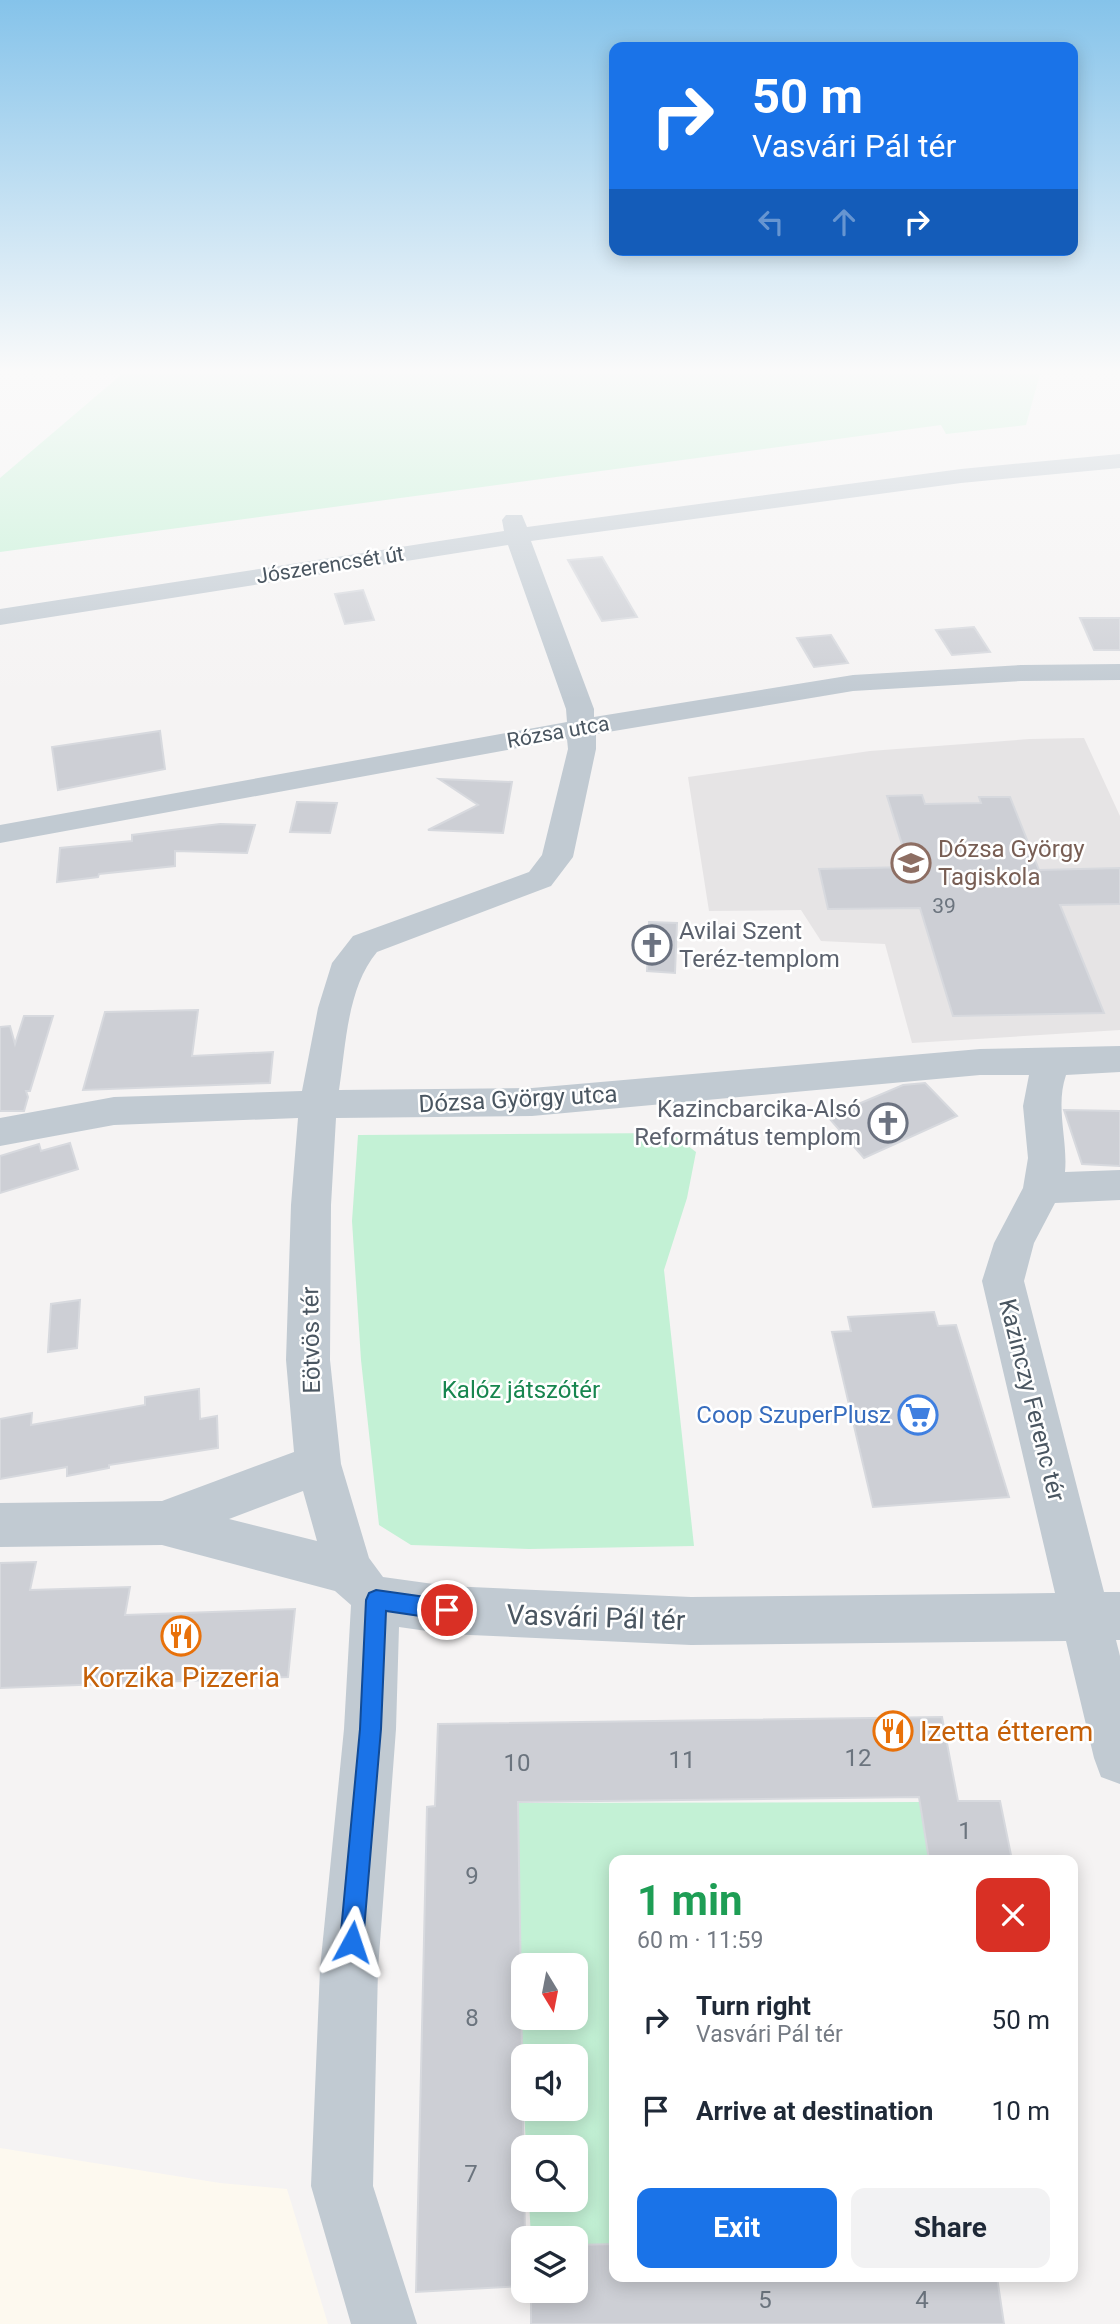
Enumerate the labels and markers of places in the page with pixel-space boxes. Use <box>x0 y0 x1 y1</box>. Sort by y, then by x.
place label: Dózsa György Tagiskola <box>938 835 1085 891</box>
school or university icon: Dózsa György Tagiskola <box>890 842 932 884</box>
place label: Avilai Szent Teréz-templom <box>679 917 840 973</box>
church icon: Avilai Szent Teréz-templom <box>631 924 673 966</box>
place label: Kazincbarcika-Alsó Református templom <box>634 1095 861 1151</box>
church icon: Kazincbarcika-Alsó Református templom <box>867 1102 909 1144</box>
supermarket icon: Coop SzuperPlusz <box>897 1394 939 1436</box>
place label: Coop SzuperPlusz <box>696 1401 891 1429</box>
pin <box>417 1580 477 1640</box>
restaurant icon: Korzika Pizzeria <box>160 1615 202 1657</box>
place label: Korzika Pizzeria <box>82 1661 280 1694</box>
restaurant icon: Izetta étterem <box>872 1710 914 1752</box>
place label: Izetta étterem <box>920 1715 1093 1748</box>

